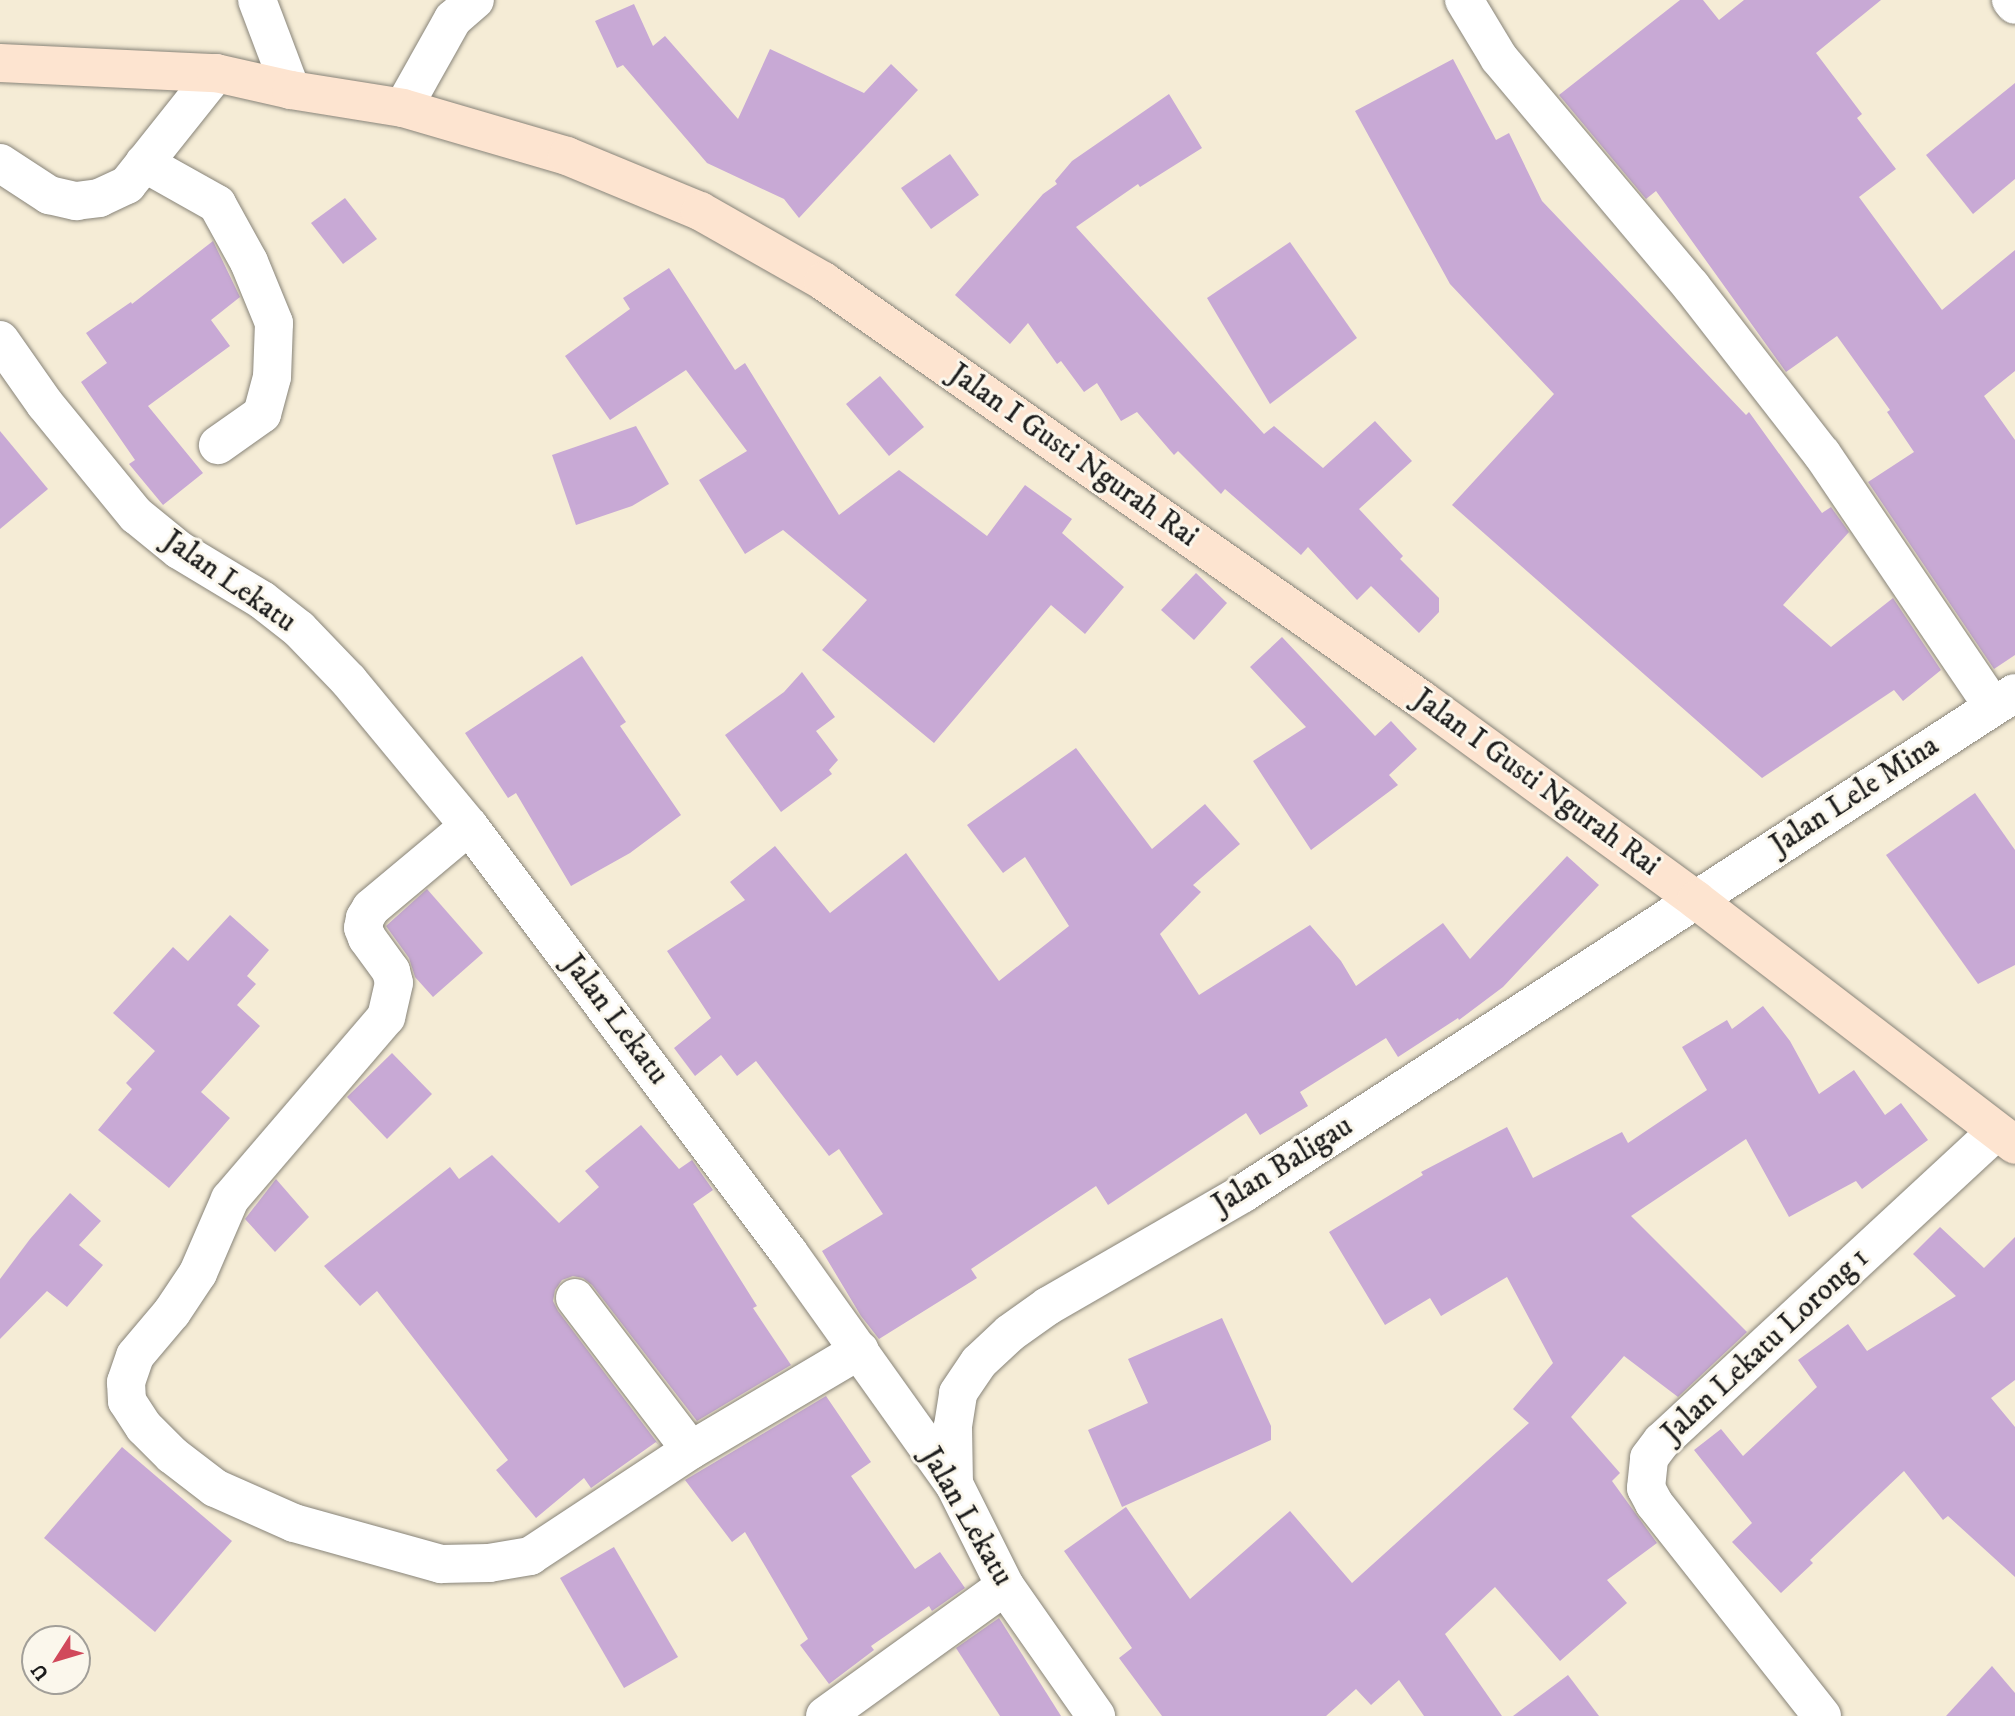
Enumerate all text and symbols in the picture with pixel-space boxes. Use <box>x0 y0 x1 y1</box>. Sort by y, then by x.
street label: Jalan I Gusti Ngurah Rai <box>942 356 1204 556</box>
street label: Jalan Lekatu <box>156 523 302 641</box>
street label: Jalan I Gusti Ngurah Rai <box>1406 682 1666 884</box>
street label: Jalan Lele Mina <box>1764 728 1946 864</box>
street label: Jalan Lekatu <box>554 948 676 1092</box>
street label: Jalan Baligau <box>1206 1109 1360 1223</box>
street label: Jalan Lekatu Lorong 1 <box>1655 1241 1877 1451</box>
street label: Jalan Lekatu <box>912 1441 1020 1593</box>
north arrow <box>21 1625 91 1695</box>
text: U <box>27 1659 54 1685</box>

